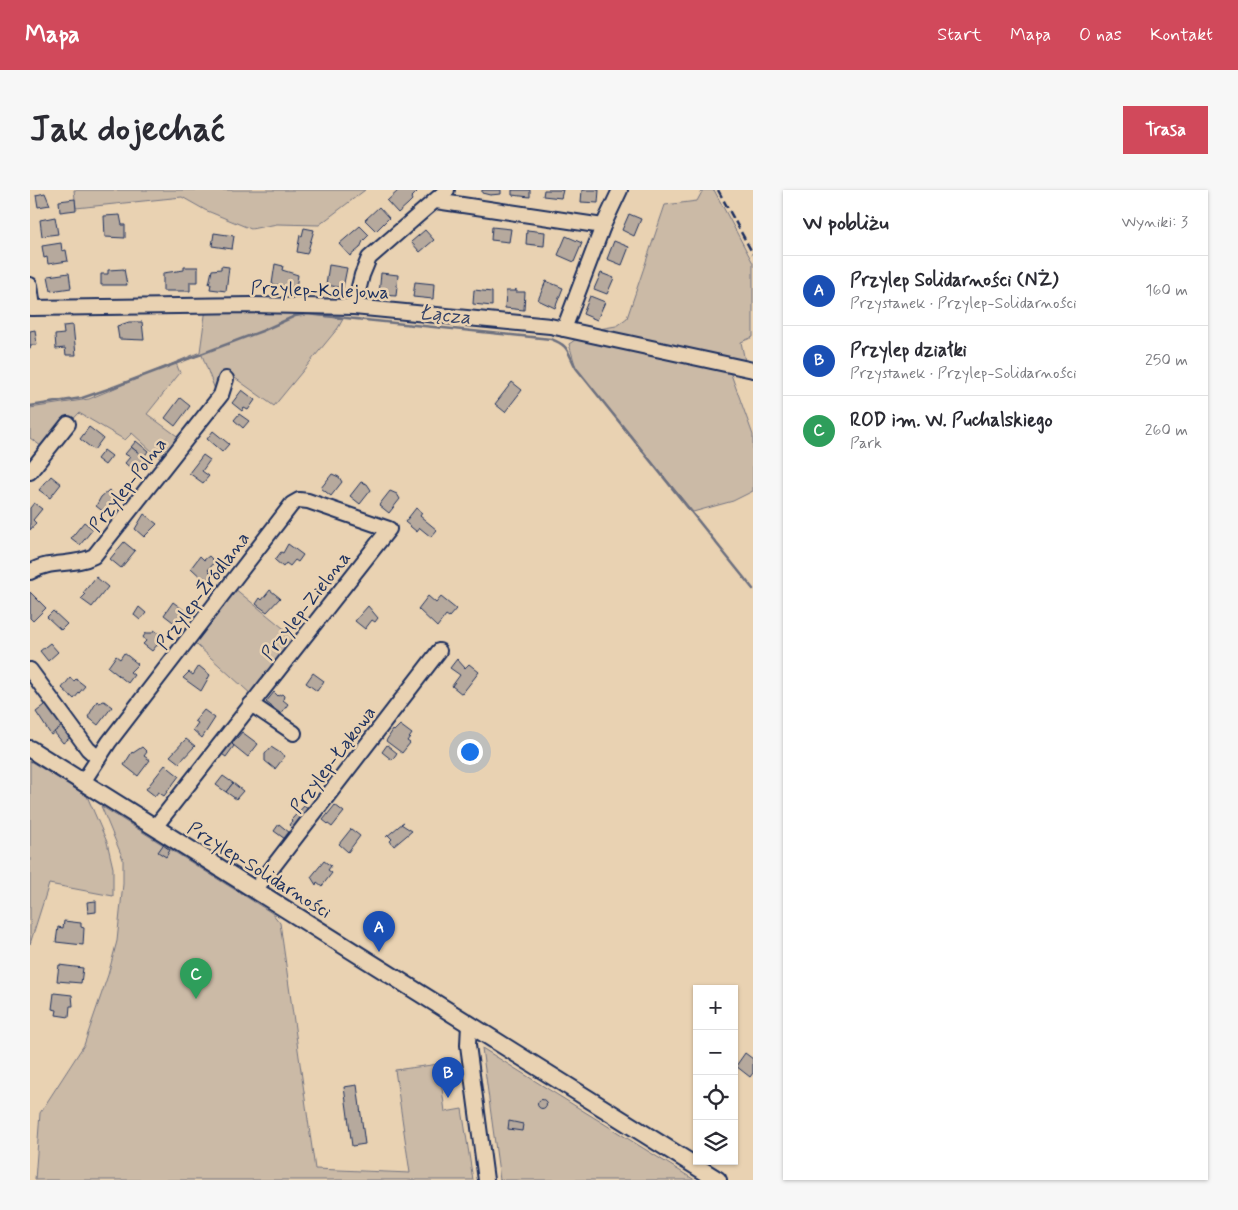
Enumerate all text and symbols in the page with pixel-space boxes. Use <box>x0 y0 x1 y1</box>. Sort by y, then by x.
text: Mapa <box>25 20 80 51</box>
text: Start <box>937 23 982 47</box>
text: Mapa <box>1010 23 1051 47</box>
text: O nas <box>1079 23 1122 47</box>
text: Kontakt <box>1150 23 1213 47</box>
button: Trasa <box>1123 106 1208 154</box>
text: Jak dojechać <box>30 107 225 153</box>
text: W pobliżu <box>803 209 889 237</box>
text: Wyniki: 3 <box>1122 212 1188 233</box>
text: Przylep Solidarności (NŻ) <box>850 268 1059 293</box>
street label: Przylep-Kolejowa <box>250 276 390 306</box>
text: A <box>814 280 824 301</box>
text: 160 m <box>1145 280 1188 301</box>
text: Przystanek · Przylep-Solidarności <box>850 293 1077 314</box>
water label: Łącza <box>417 299 472 332</box>
text: Przylep działki <box>850 338 967 363</box>
text: B <box>814 350 824 371</box>
text: 250 m <box>1145 350 1188 371</box>
text: Przystanek · Przylep-Solidarności <box>850 363 1077 384</box>
text: ROD im. W. Puchalskiego <box>850 408 1053 433</box>
text: C <box>813 420 825 441</box>
text: 260 m <box>1145 420 1188 441</box>
street label: Przylep-Polna <box>83 433 174 538</box>
text: Park <box>850 433 882 454</box>
street label: Przylep-Źródlana <box>151 527 257 656</box>
street label: Przylep-Zielona <box>256 546 357 666</box>
street label: Przylep-Łąkowa <box>285 701 383 819</box>
your location <box>457 739 483 765</box>
street label: Przylep-Solidarności <box>182 816 336 926</box>
pin: A <box>363 911 395 952</box>
pin: C <box>180 958 212 999</box>
map controls <box>693 985 738 1165</box>
button: + <box>693 985 738 1030</box>
button: − <box>693 1030 738 1075</box>
pin: B <box>432 1057 464 1098</box>
button: locate <box>693 1075 738 1120</box>
button: layers <box>693 1120 738 1165</box>

